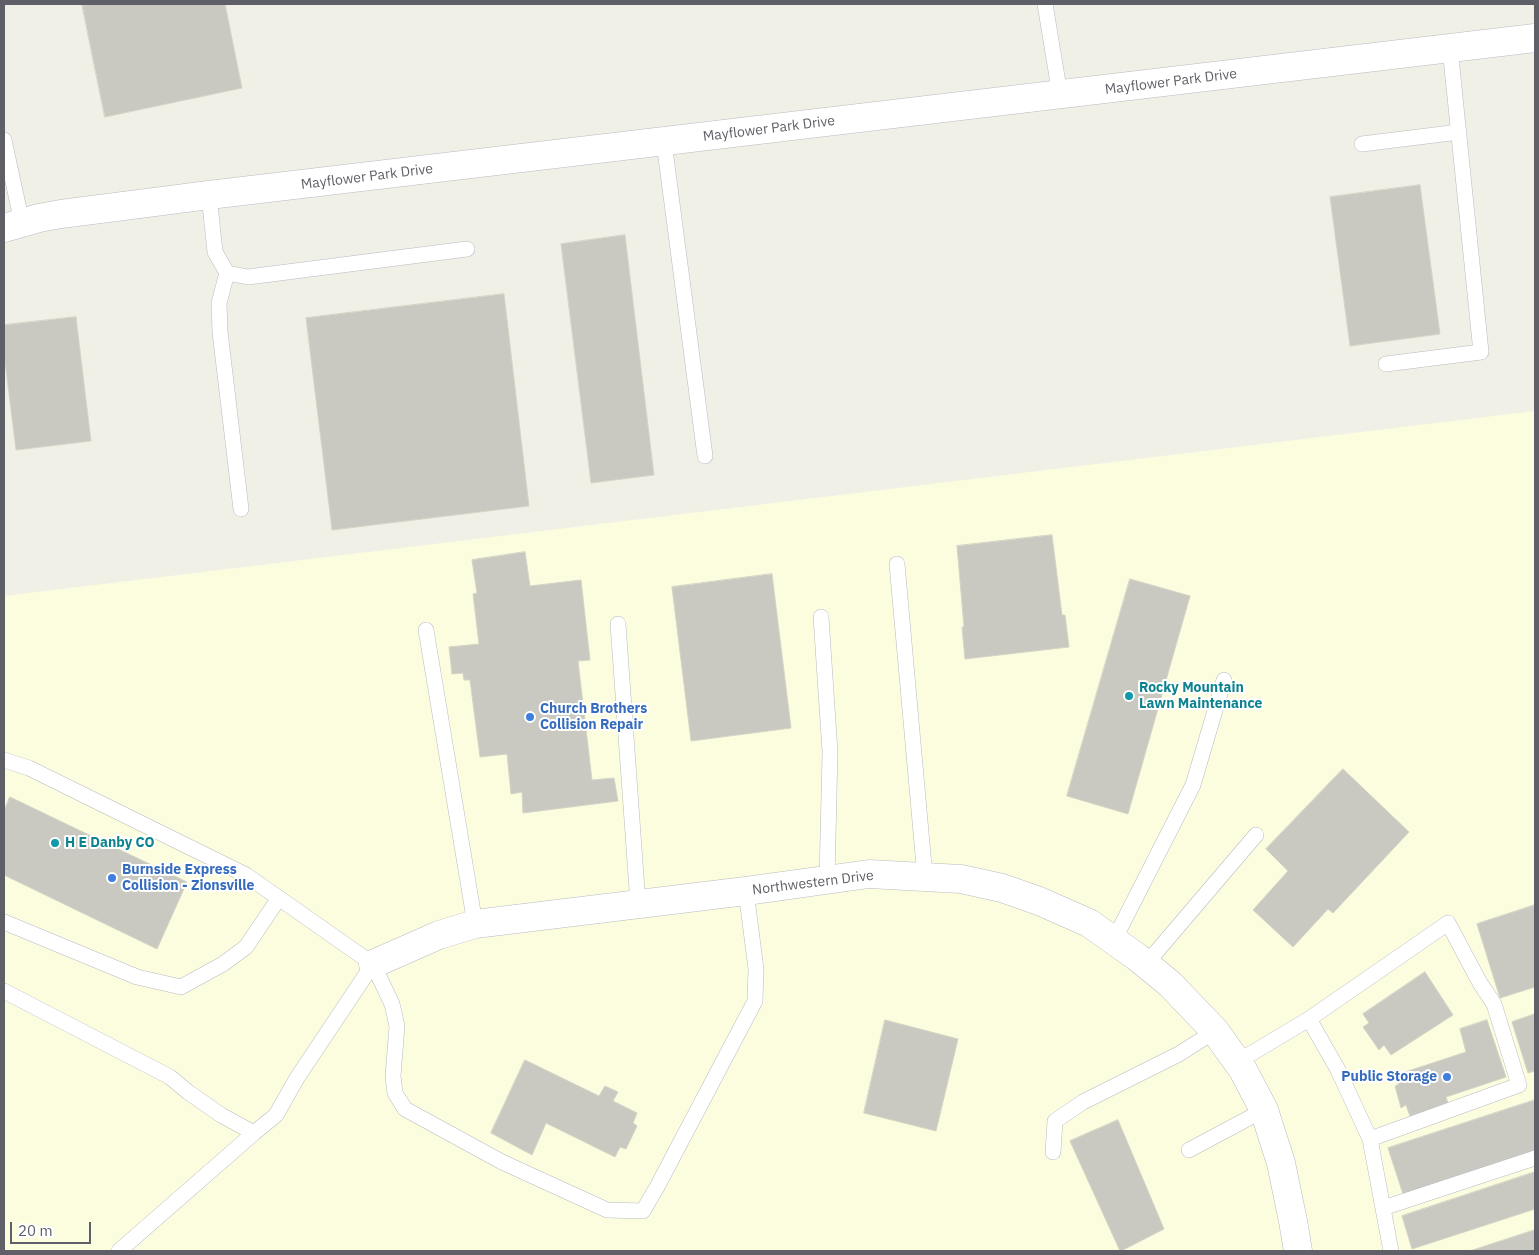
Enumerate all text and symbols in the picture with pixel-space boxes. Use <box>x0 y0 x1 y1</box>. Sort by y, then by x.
street label: Mayflower Park Drive <box>1104 66 1238 98</box>
street label: Mayflower Park Drive <box>702 113 836 145</box>
street label: Mayflower Park Drive <box>300 161 434 193</box>
place label: Rocky Mountain Lawn Maintenance <box>1139 680 1262 712</box>
marker: Rocky Mountain Lawn Maintenance <box>1123 690 1135 702</box>
place label: Church Brothers Collision Repair <box>540 701 647 734</box>
marker: Church Brothers Collision Repair <box>524 711 536 723</box>
place label: H E Danby CO <box>65 835 154 851</box>
marker: H E Danby CO <box>49 837 61 849</box>
place label: Burnside Express Collision - Zionsville <box>122 862 254 894</box>
street label: Northwestern Drive <box>751 867 875 899</box>
marker: Burnside Express Collision - Zionsville <box>106 872 118 884</box>
place label: Public Storage <box>1341 1069 1437 1085</box>
marker: Public Storage <box>1441 1071 1453 1083</box>
scale bar <box>12 1212 94 1244</box>
text: 20 m <box>18 1221 53 1240</box>

